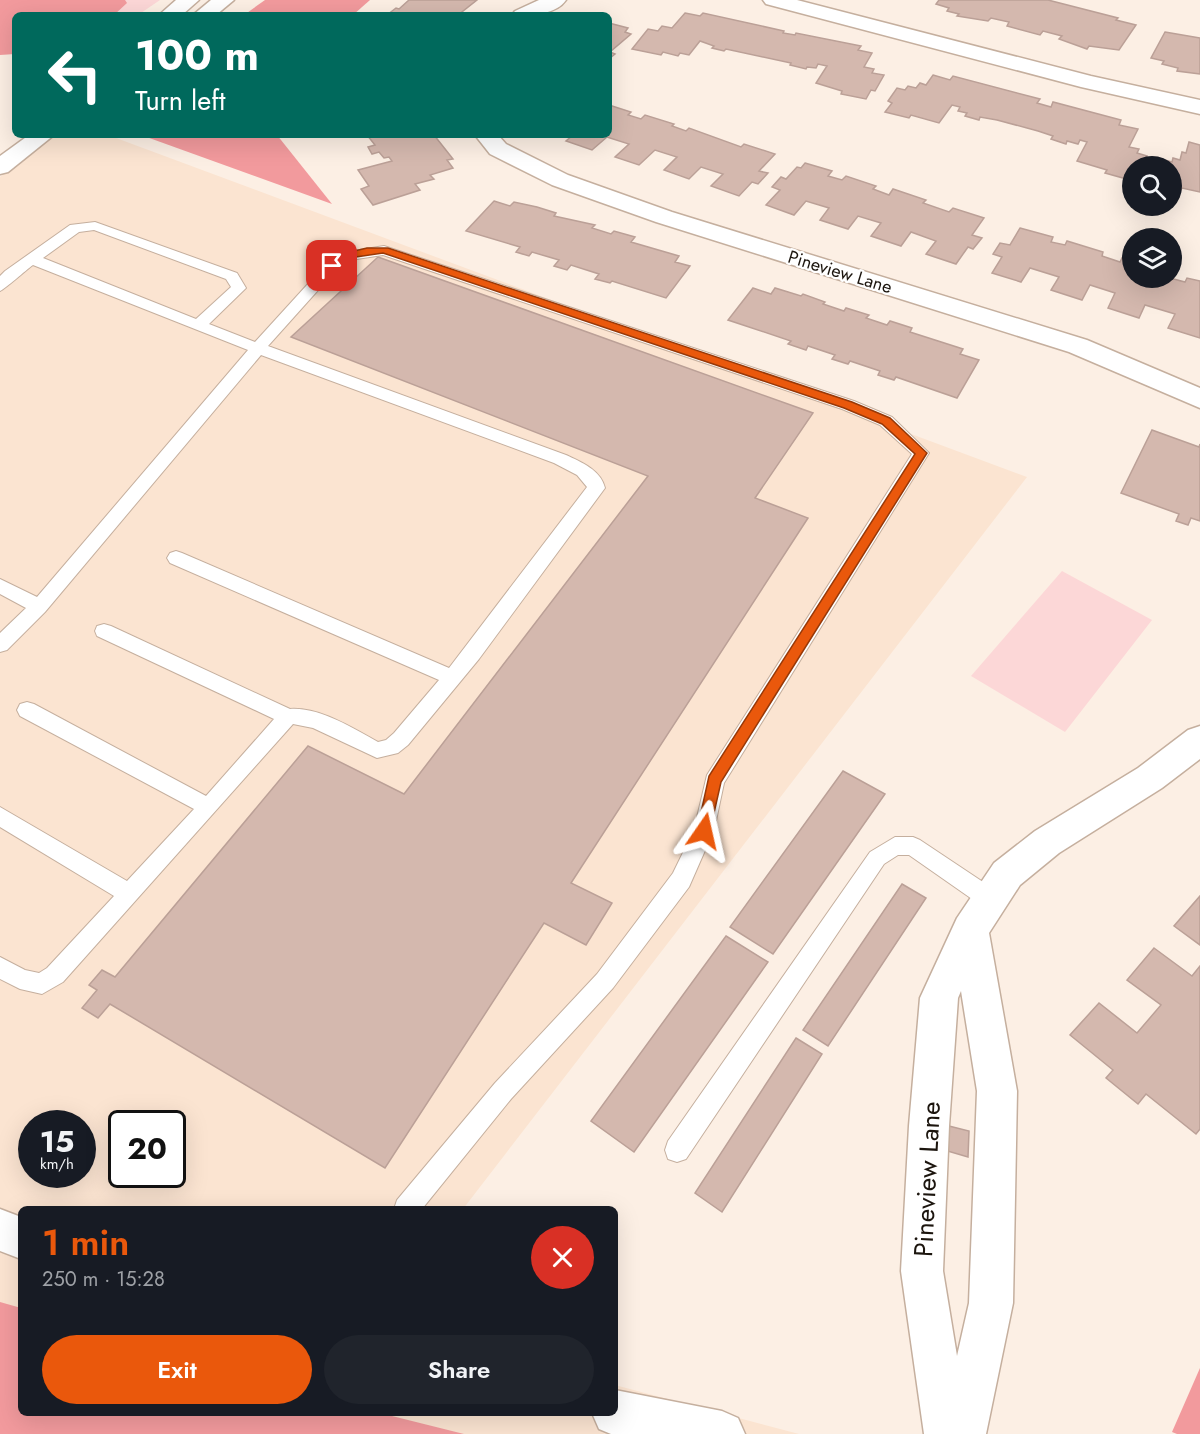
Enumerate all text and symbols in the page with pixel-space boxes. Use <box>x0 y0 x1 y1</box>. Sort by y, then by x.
text: 100 m <box>135 25 259 86</box>
icon: left <box>36 36 114 114</box>
text: Turn left <box>135 81 225 120</box>
map controls <box>1122 156 1182 288</box>
button: search <box>1122 156 1182 216</box>
button: layers <box>1122 228 1182 288</box>
pin <box>306 240 357 291</box>
street label: Pineview Lane <box>785 244 895 300</box>
icon: arrive <box>315 249 348 282</box>
position arrow <box>672 799 736 863</box>
street label: Pineview Lane <box>904 1100 950 1258</box>
speed limit sign: 20 <box>108 1110 186 1188</box>
text: 15 <box>40 1120 74 1163</box>
text: km/h <box>40 1153 74 1175</box>
text: 1 min <box>42 1216 129 1268</box>
button: close <box>531 1226 594 1289</box>
text: 250 m · 15:28 <box>42 1265 165 1294</box>
button: Exit <box>42 1335 312 1404</box>
button: Share <box>324 1335 594 1404</box>

